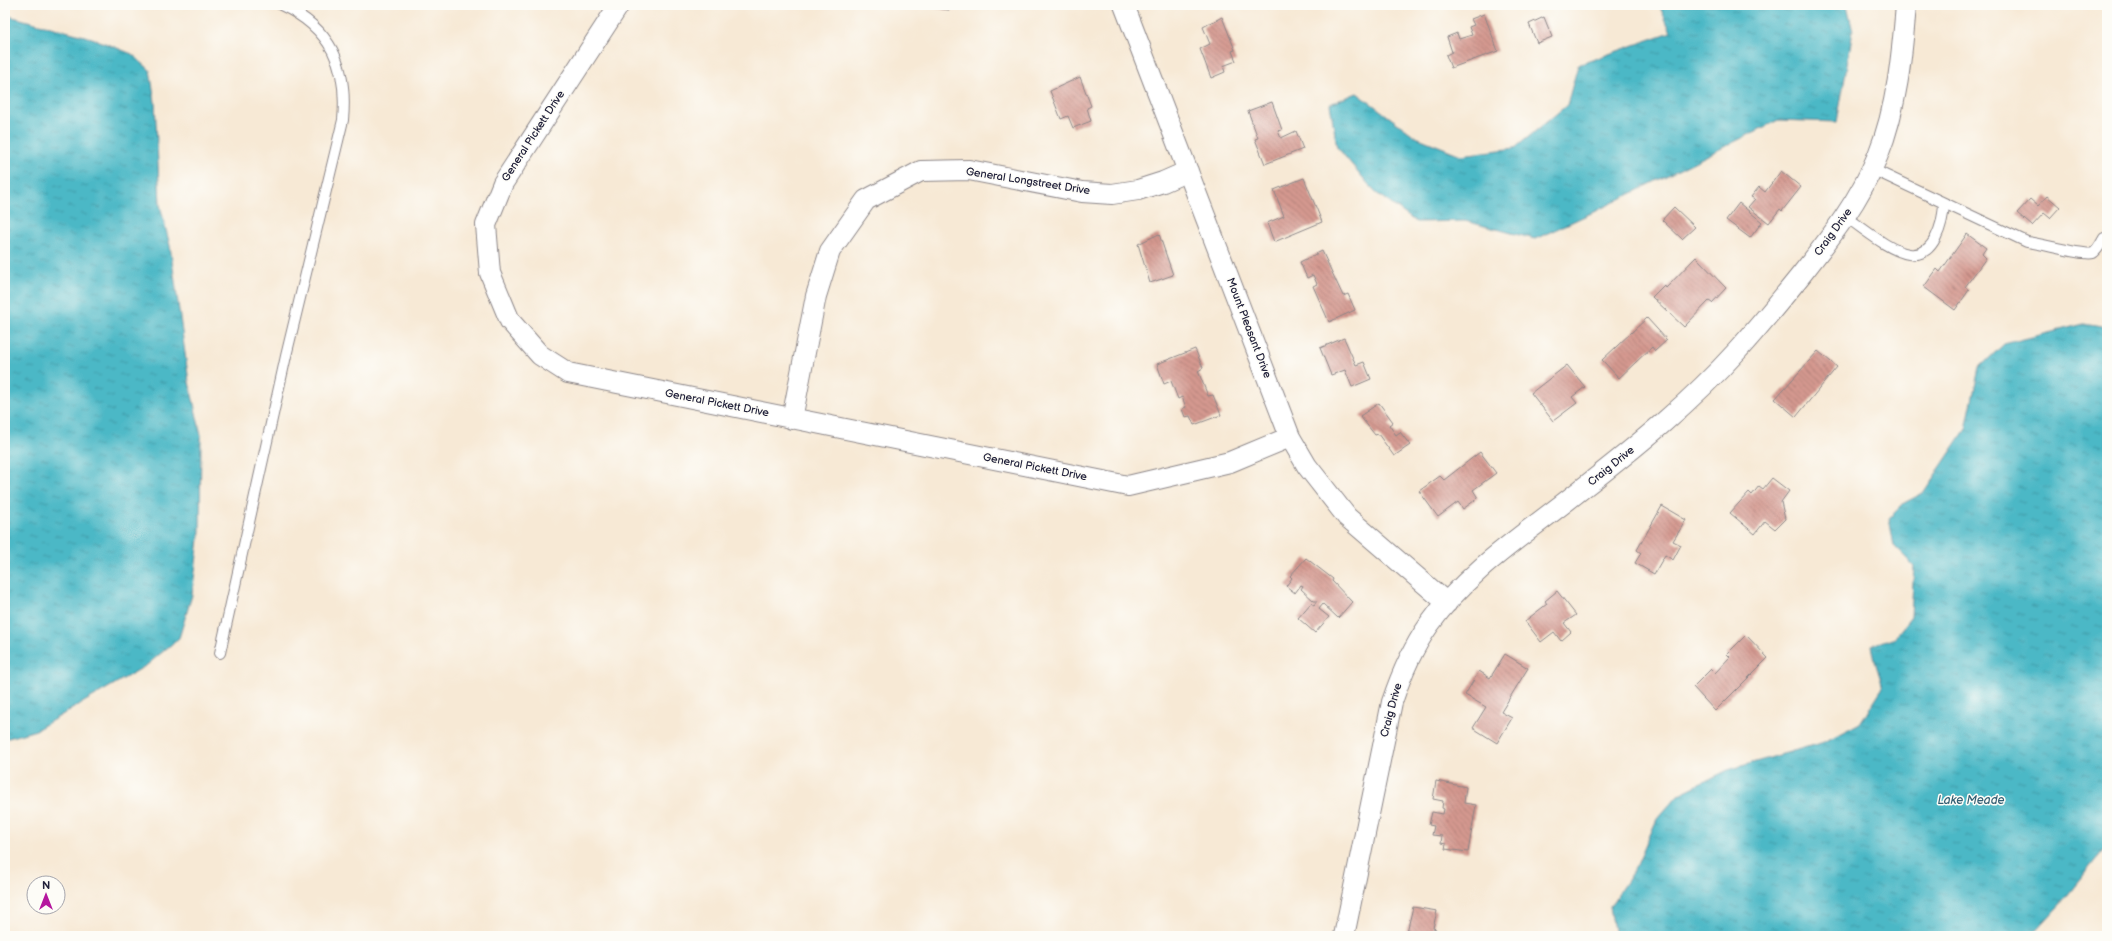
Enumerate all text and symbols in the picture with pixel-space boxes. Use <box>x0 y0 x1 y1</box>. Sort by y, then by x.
street label: General Pickett Drive <box>499 88 567 184</box>
street label: General Longstreet Drive <box>965 165 1091 197</box>
street label: Craig Drive <box>1811 205 1855 258</box>
street label: Mount Pleasant Drive <box>1224 276 1274 380</box>
street label: General Pickett Drive <box>664 387 771 420</box>
street label: Craig Drive <box>1585 443 1637 489</box>
street label: General Pickett Drive <box>982 451 1089 484</box>
street label: Craig Drive <box>1378 681 1405 739</box>
water label: Lake Meade <box>1938 793 2005 808</box>
north arrow <box>26 875 66 915</box>
text: N <box>42 879 50 892</box>

